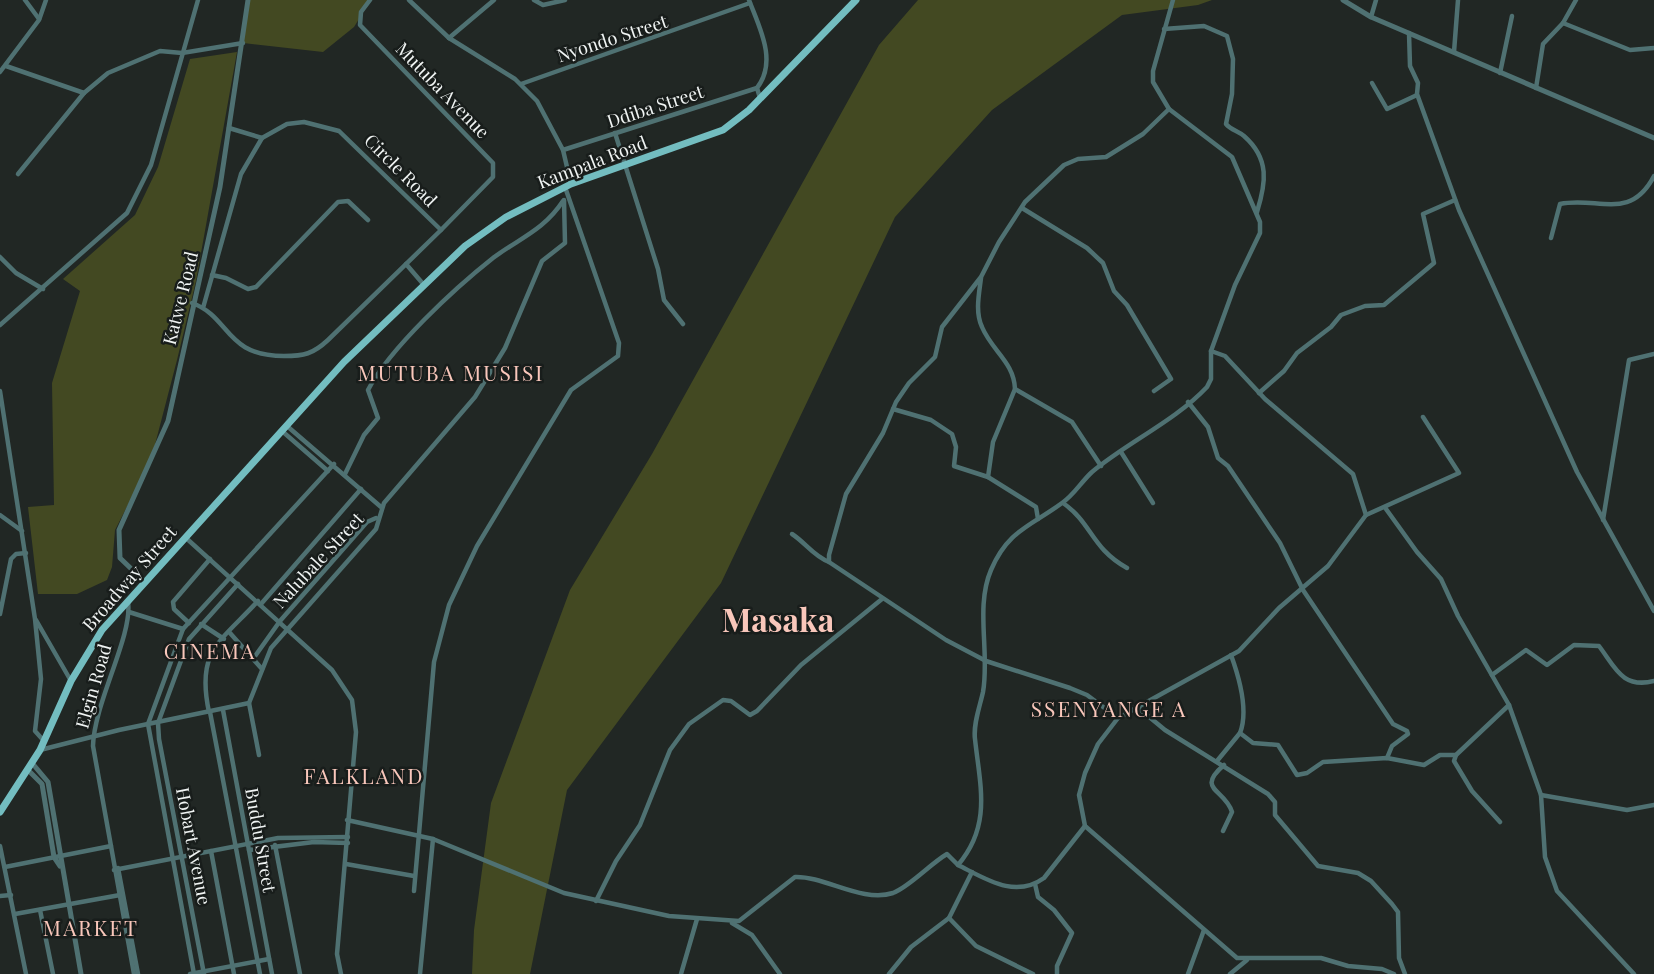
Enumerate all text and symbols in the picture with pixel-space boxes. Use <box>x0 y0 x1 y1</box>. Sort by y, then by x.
street label: Nyondo Street <box>554 9 671 67</box>
street label: Mutuba Avenue <box>391 37 495 143</box>
street label: Ddiba Street <box>604 79 707 133</box>
street label: Circle Road <box>359 128 443 212</box>
street label: Kampala Road <box>534 130 651 194</box>
street label: Katwe Road <box>157 248 203 347</box>
district label: MUTUBA MUSISI <box>358 358 544 386</box>
street label: Nalubale Street <box>267 506 369 613</box>
street label: Broadway Street <box>77 520 182 636</box>
district label: Masaka <box>722 597 835 640</box>
district label: CINEMA <box>164 636 256 664</box>
street label: Elgin Road <box>69 640 117 731</box>
district label: SSENYANGE A <box>1031 694 1187 722</box>
district label: FALKLAND <box>303 761 425 789</box>
street label: Hobart Avenue <box>171 785 217 907</box>
street label: Buddu Street <box>240 786 282 895</box>
district label: MARKET <box>43 913 139 941</box>

